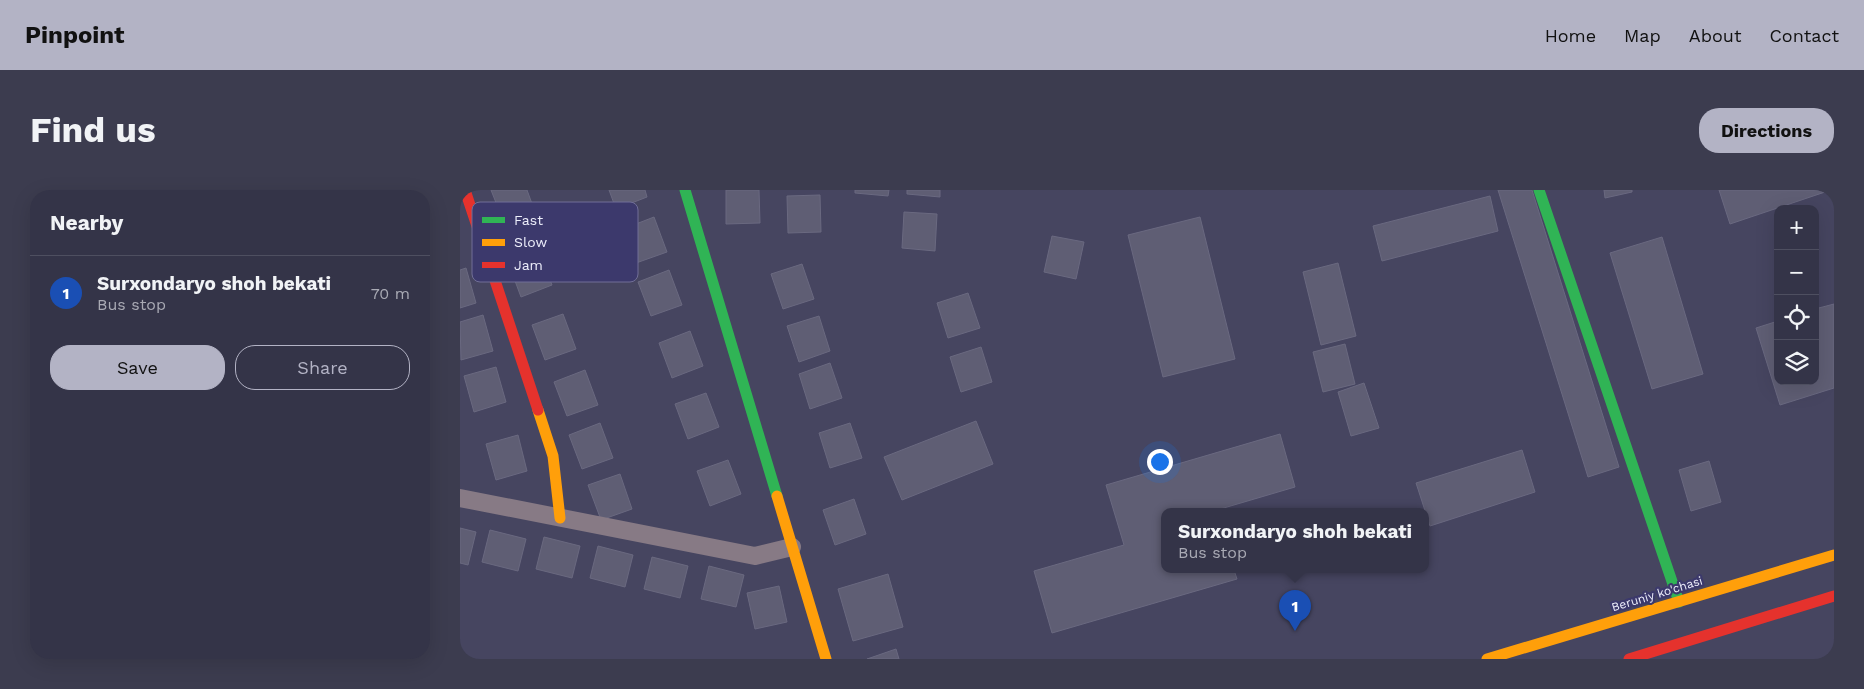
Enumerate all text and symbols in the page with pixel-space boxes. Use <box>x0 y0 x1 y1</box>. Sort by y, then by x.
text: Pinpoint <box>25 21 125 49</box>
text: Home <box>1545 25 1596 46</box>
text: Map <box>1624 25 1661 46</box>
text: About <box>1689 25 1741 46</box>
text: Contact <box>1769 25 1839 46</box>
button: Directions <box>1699 108 1834 153</box>
text: Find us <box>30 109 156 151</box>
legend <box>472 202 638 282</box>
map controls <box>1774 205 1819 385</box>
button: + <box>1774 205 1819 250</box>
text: Nearby <box>50 210 123 235</box>
text: Fast <box>514 212 543 228</box>
text: Slow <box>514 234 547 250</box>
button: − <box>1774 250 1819 295</box>
text: Jam <box>514 257 543 273</box>
text: Surxondaryo shoh bekati <box>97 272 331 295</box>
text: 1 <box>63 284 69 303</box>
text: 70 m <box>371 284 410 303</box>
text: Bus stop <box>97 295 166 314</box>
button: locate <box>1774 295 1819 340</box>
button: layers <box>1774 340 1819 385</box>
button: Save <box>50 345 225 390</box>
button: Share <box>235 345 410 390</box>
your location <box>1147 449 1173 475</box>
popup <box>1161 508 1429 573</box>
text: Surxondaryo shoh bekati <box>1178 520 1412 543</box>
text: Bus stop <box>1178 543 1247 562</box>
street label: Beruniy ko'chasi <box>1610 574 1704 614</box>
pin: 1 <box>1279 590 1311 631</box>

